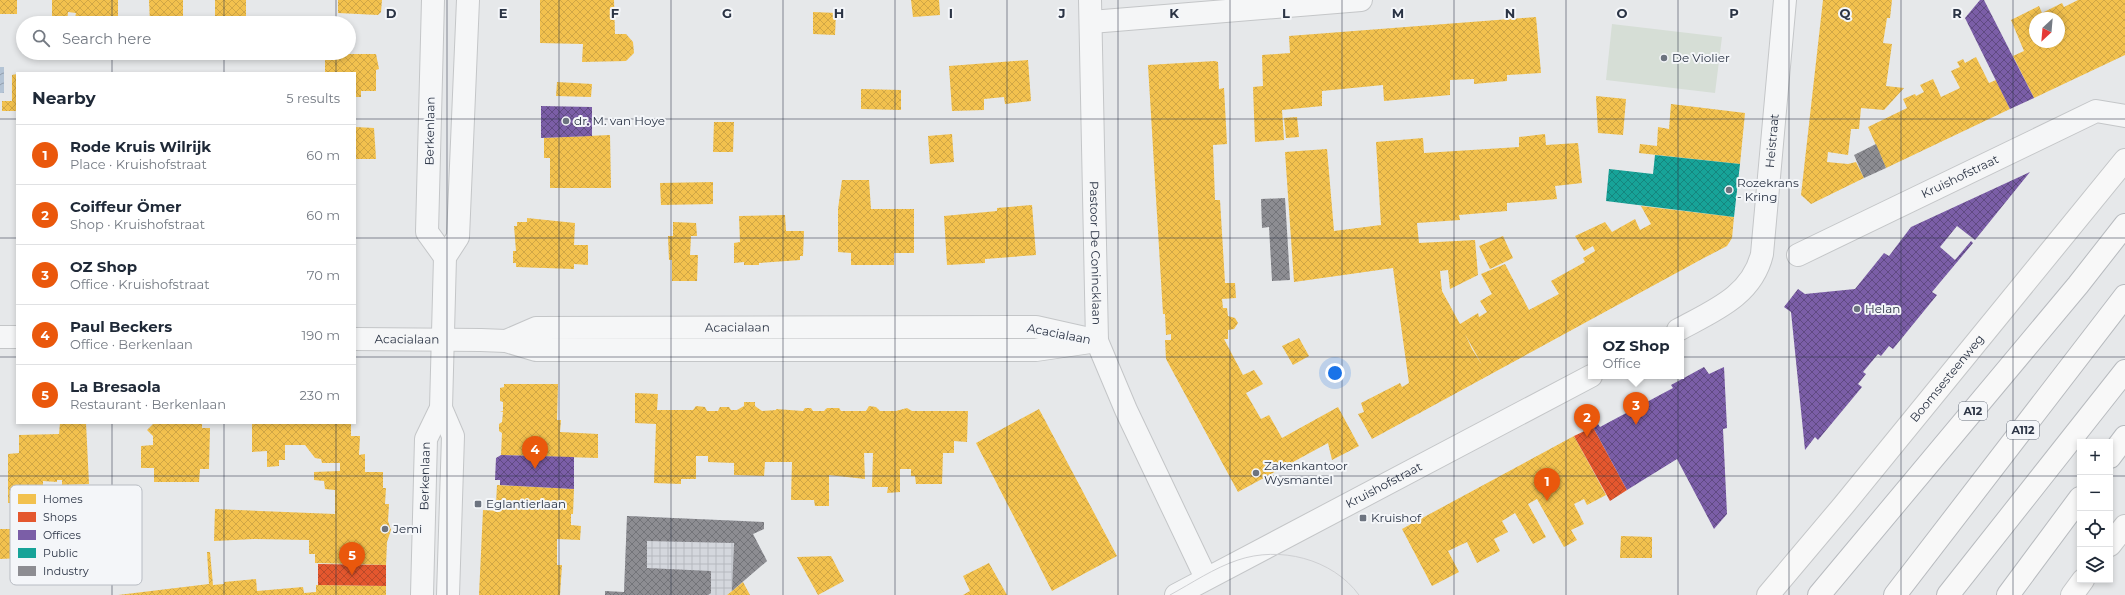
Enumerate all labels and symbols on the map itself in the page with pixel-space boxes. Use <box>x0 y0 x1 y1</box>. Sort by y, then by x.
text: D <box>386 5 397 21</box>
text: E <box>499 5 508 21</box>
text: F <box>611 5 619 21</box>
text: G <box>722 5 732 21</box>
text: H <box>834 5 844 21</box>
text: I <box>949 5 953 21</box>
text: J <box>1057 5 1066 21</box>
text: K <box>1169 5 1179 21</box>
text: L <box>1282 5 1290 21</box>
text: M <box>1392 5 1404 21</box>
text: N <box>1505 5 1515 21</box>
text: O <box>1617 5 1628 21</box>
text: P <box>1729 5 1739 21</box>
text: Q <box>1840 5 1851 21</box>
text: R <box>1952 5 1962 21</box>
north arrow <box>2029 12 2065 48</box>
place label: De Violier <box>1672 50 1730 65</box>
marker: De Violier <box>1659 53 1669 63</box>
street label: Berkenlaan <box>421 96 438 166</box>
place label: dr. M. van Hoye <box>574 113 665 128</box>
street label: Heistraat <box>1762 113 1782 169</box>
marker: dr. M. van Hoye <box>561 116 571 126</box>
street label: Kruishofstraat <box>1919 151 2001 201</box>
place label: Rozekrans - Kring <box>1737 175 1799 204</box>
street label: Pastoor De Conincklaan <box>1087 181 1105 325</box>
marker: Rozekrans - Kring <box>1724 185 1734 195</box>
place label: Helan <box>1865 301 1900 316</box>
marker: Helan <box>1852 304 1862 314</box>
street label: Acacialaan <box>705 320 770 335</box>
street label: Acacialaan <box>1026 320 1092 347</box>
street label: Acacialaan <box>374 331 440 347</box>
street label: Boomsesteenweg <box>1906 331 1987 425</box>
your location <box>1325 363 1345 383</box>
pin: 3 <box>1623 392 1649 425</box>
road number: A12 <box>1959 402 1987 420</box>
pin: 2 <box>1574 404 1600 437</box>
road number: A112 <box>2007 421 2039 439</box>
pin: 4 <box>522 436 548 469</box>
street label: Berkenlaan <box>416 441 433 511</box>
place label: Zakenkantoor Wysmantel <box>1264 458 1348 487</box>
street label: Kruishofstraat <box>1343 459 1424 511</box>
marker: Zakenkantoor Wysmantel <box>1251 468 1261 478</box>
pin: 1 <box>1534 468 1560 501</box>
legend <box>10 485 142 585</box>
text: Homes <box>43 492 83 506</box>
place label: Eglantierlaan <box>486 496 566 511</box>
marker: Eglantierlaan <box>473 499 483 509</box>
text: Shops <box>43 510 78 524</box>
place label: Kruishof <box>1371 510 1422 525</box>
marker: Kruishof <box>1358 513 1368 523</box>
place label: Jemi <box>392 521 422 536</box>
marker: Jemi <box>380 524 390 534</box>
text: Offices <box>43 528 81 542</box>
pin: 5 <box>339 542 365 575</box>
text: Public <box>43 546 78 560</box>
text: Industry <box>43 564 89 578</box>

